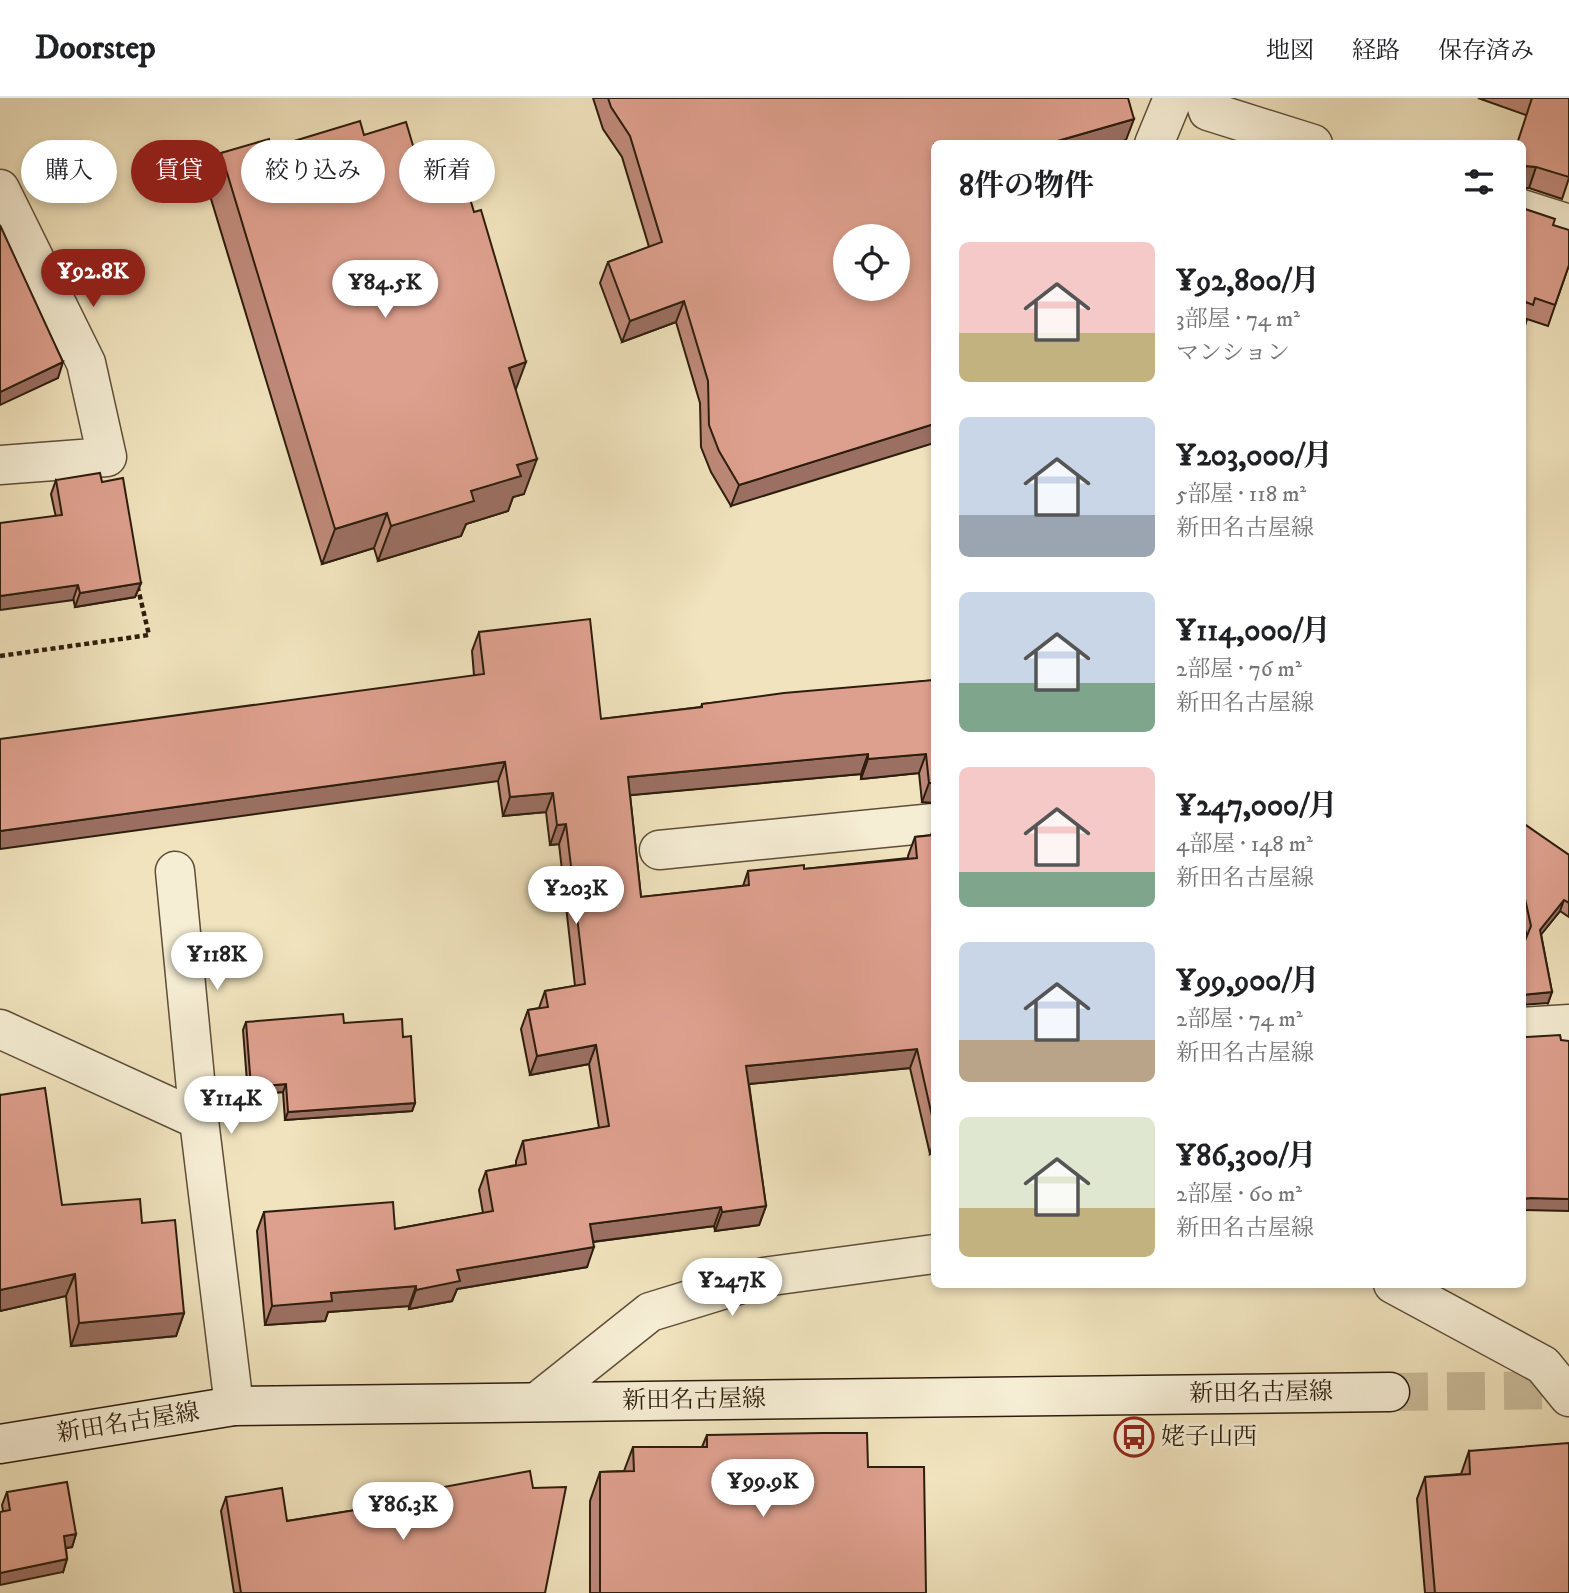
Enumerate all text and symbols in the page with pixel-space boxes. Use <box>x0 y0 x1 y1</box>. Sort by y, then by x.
text: Doorstep <box>35 28 156 69</box>
text: 地図 <box>1266 36 1314 66</box>
text: 経路 <box>1352 36 1400 66</box>
text: 保存済み <box>1438 36 1534 66</box>
chip: 購入 <box>21 140 117 203</box>
chip: 賃貸 <box>131 140 227 203</box>
chip: 絞り込み <box>241 140 385 203</box>
chip: 新着 <box>399 140 495 203</box>
icon: filters <box>1460 163 1498 201</box>
text: 8件の物件 <box>959 168 1094 205</box>
map controls <box>833 224 910 301</box>
button: locate <box>833 224 910 301</box>
pin: ¥92.8K <box>36 250 150 309</box>
text: ¥92.8K <box>57 257 129 286</box>
pin: ¥84.5K <box>328 260 442 320</box>
text: ¥92,800/月 <box>1176 263 1320 300</box>
text: ¥84.5K <box>348 268 422 297</box>
icon: home <box>1015 270 1099 354</box>
text: 3部屋 · 74 m² <box>1176 305 1300 334</box>
text: マンション <box>1176 339 1290 368</box>
text: ¥203,000/月 <box>1176 438 1333 475</box>
icon: home <box>1015 445 1099 529</box>
text: 5部屋 · 118 m² <box>1176 480 1306 509</box>
text: 新田名古屋線 <box>1176 514 1314 543</box>
text: ¥114,000/月 <box>1176 613 1331 650</box>
icon: home <box>1015 620 1099 704</box>
text: 2部屋 · 76 m² <box>1176 655 1302 684</box>
text: 新田名古屋線 <box>1176 689 1314 718</box>
text: ¥247,000/月 <box>1176 788 1337 825</box>
icon: home <box>1015 795 1099 879</box>
text: 4部屋 · 148 m² <box>1176 830 1313 859</box>
text: 新田名古屋線 <box>1176 864 1314 893</box>
pin: ¥203K <box>527 866 625 926</box>
text: ¥203K <box>544 874 608 903</box>
pin: ¥118K <box>168 932 266 992</box>
text: ¥118K <box>187 940 247 969</box>
text: ¥99,900/月 <box>1176 963 1320 1000</box>
icon: home <box>1015 970 1099 1054</box>
text: 2部屋 · 74 m² <box>1176 1005 1303 1034</box>
text: 新田名古屋線 <box>1176 1039 1314 1068</box>
pin: ¥114K <box>182 1076 280 1136</box>
text: ¥114K <box>200 1084 262 1113</box>
text: ¥86,300/月 <box>1176 1138 1316 1175</box>
icon: home <box>1015 1145 1099 1229</box>
text: 2部屋 · 60 m² <box>1176 1180 1302 1209</box>
text: 新田名古屋線 <box>1176 1214 1314 1243</box>
pin: ¥247K <box>683 1258 781 1318</box>
text: ¥247K <box>698 1266 766 1295</box>
street label: 新田名古屋線 <box>1189 1377 1333 1409</box>
street label: 新田名古屋線 <box>622 1384 766 1416</box>
street label: 新田名古屋線 <box>55 1397 201 1449</box>
bus stop icon: 姥子山西 <box>1113 1416 1155 1458</box>
place label: 姥子山西 <box>1161 1422 1257 1452</box>
pin: ¥99.9K <box>706 1460 820 1519</box>
text: ¥99.9K <box>727 1467 799 1496</box>
pin: ¥86.3K <box>346 1482 460 1542</box>
text: ¥86.3K <box>368 1490 438 1519</box>

